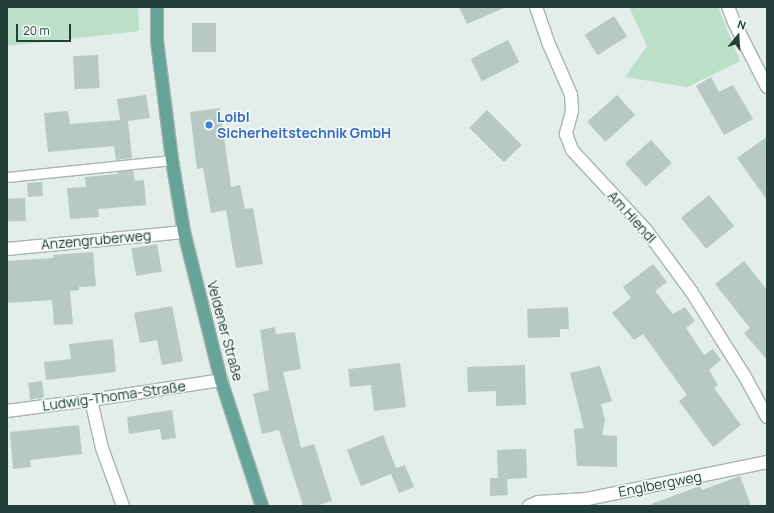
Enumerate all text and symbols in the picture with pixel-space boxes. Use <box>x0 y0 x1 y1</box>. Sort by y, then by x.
scale bar <box>18 16 73 42</box>
north arrow <box>718 16 758 56</box>
text: N <box>736 16 748 32</box>
text: 20 m <box>23 22 50 39</box>
place label: Loibl Sicherheitstechnik GmbH <box>217 109 391 142</box>
marker: Loibl Sicherheitstechnik GmbH <box>204 120 214 130</box>
street label: Am Hiendl <box>604 188 660 246</box>
street label: Anzengruberweg <box>40 227 152 253</box>
street label: Veldener Straße <box>204 279 246 383</box>
street label: Ludwig-Thoma-Straße <box>41 378 187 414</box>
street label: Englbergweg <box>617 468 703 500</box>

